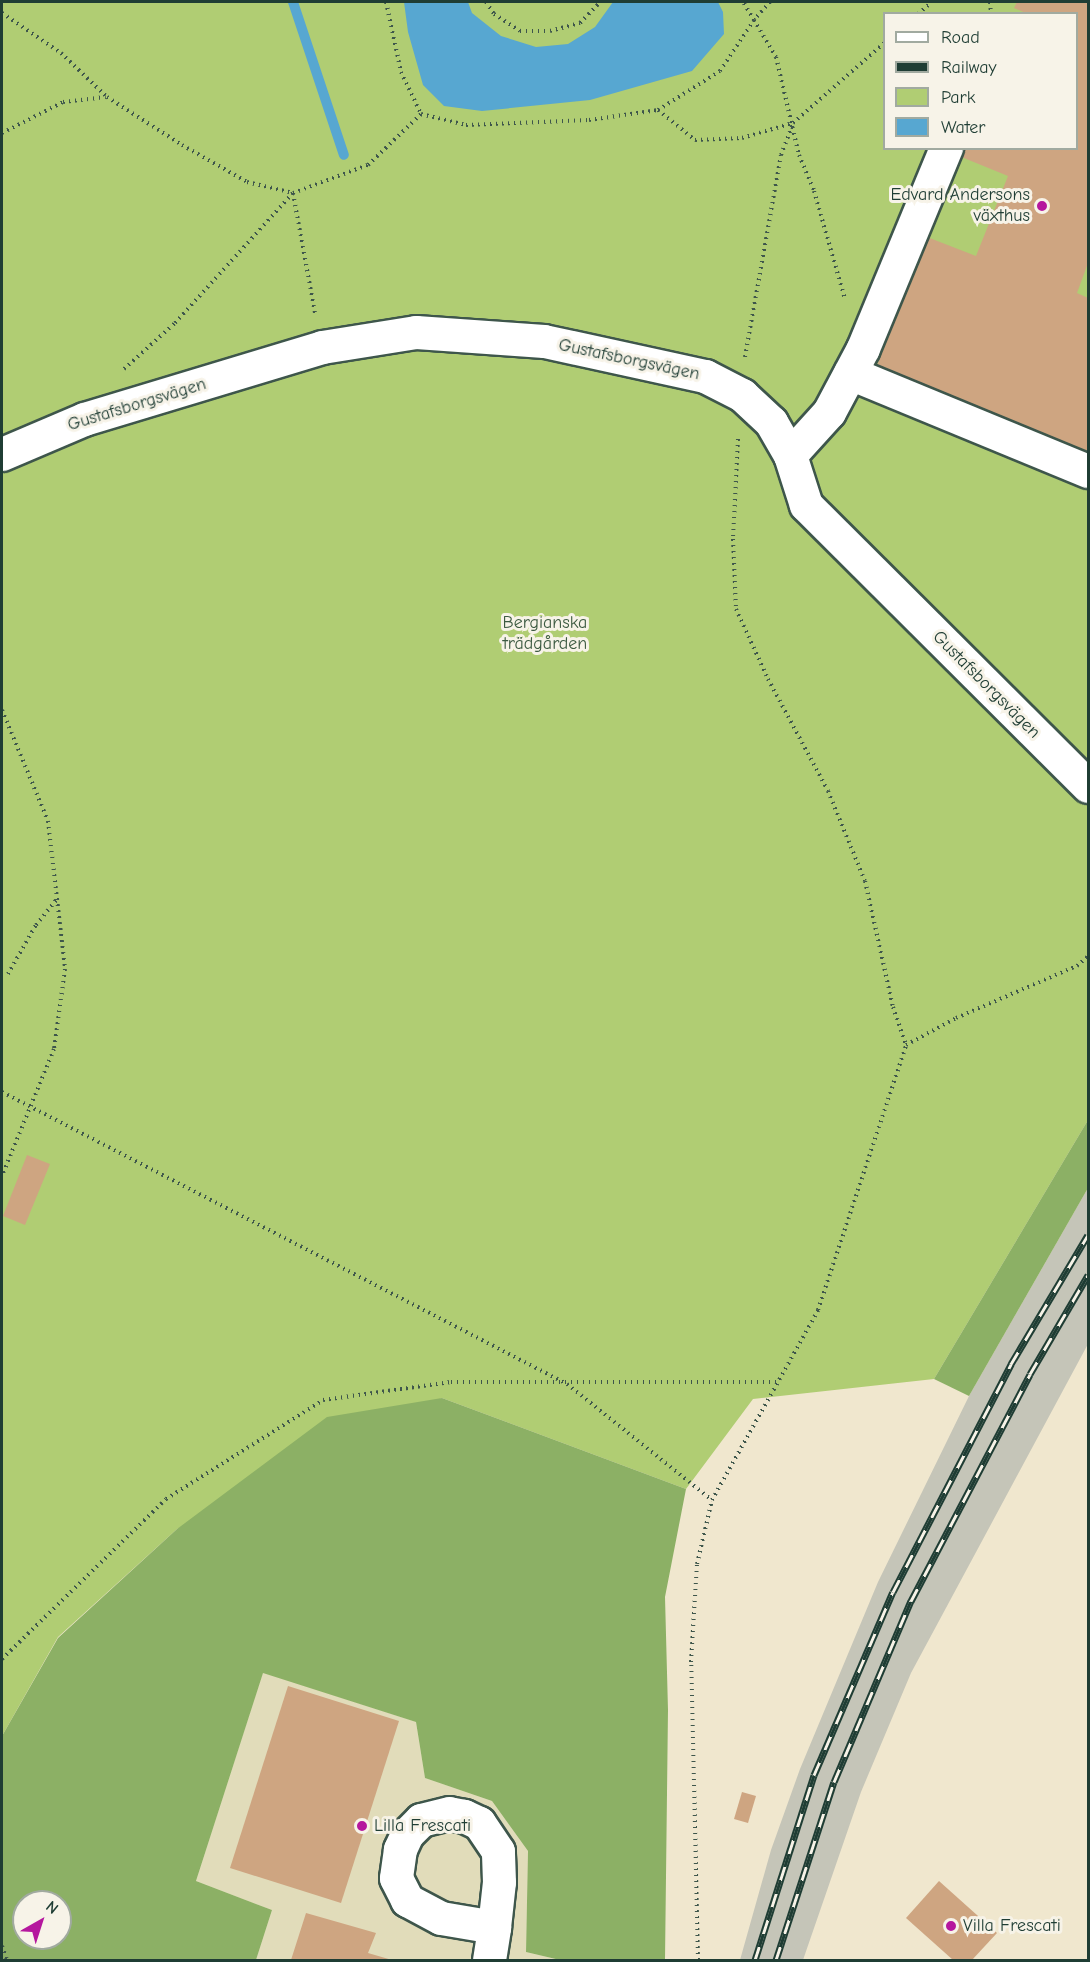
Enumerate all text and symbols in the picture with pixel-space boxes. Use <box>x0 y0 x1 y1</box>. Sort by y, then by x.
legend <box>883 12 1078 150</box>
text: Road <box>941 27 980 48</box>
text: Railway <box>941 57 997 78</box>
text: Park <box>941 87 975 108</box>
text: Water <box>941 117 985 138</box>
place label: Edvard Andersons växthus <box>890 185 1030 228</box>
marker: Edvard Andersons växthus <box>1035 199 1049 213</box>
street label: Gustafsborgsvägen <box>556 334 702 386</box>
street label: Gustafsborgsvägen <box>65 374 209 436</box>
park label: Bergianska trädgården <box>503 613 587 656</box>
street label: Gustafsborgsvägen <box>928 627 1044 743</box>
place label: Lilla Frescati <box>374 1815 471 1837</box>
marker: Lilla Frescati <box>355 1819 369 1833</box>
north arrow <box>12 1890 72 1950</box>
text: N <box>42 1897 62 1918</box>
place label: Villa Frescati <box>963 1915 1061 1937</box>
marker: Villa Frescati <box>944 1919 958 1933</box>

